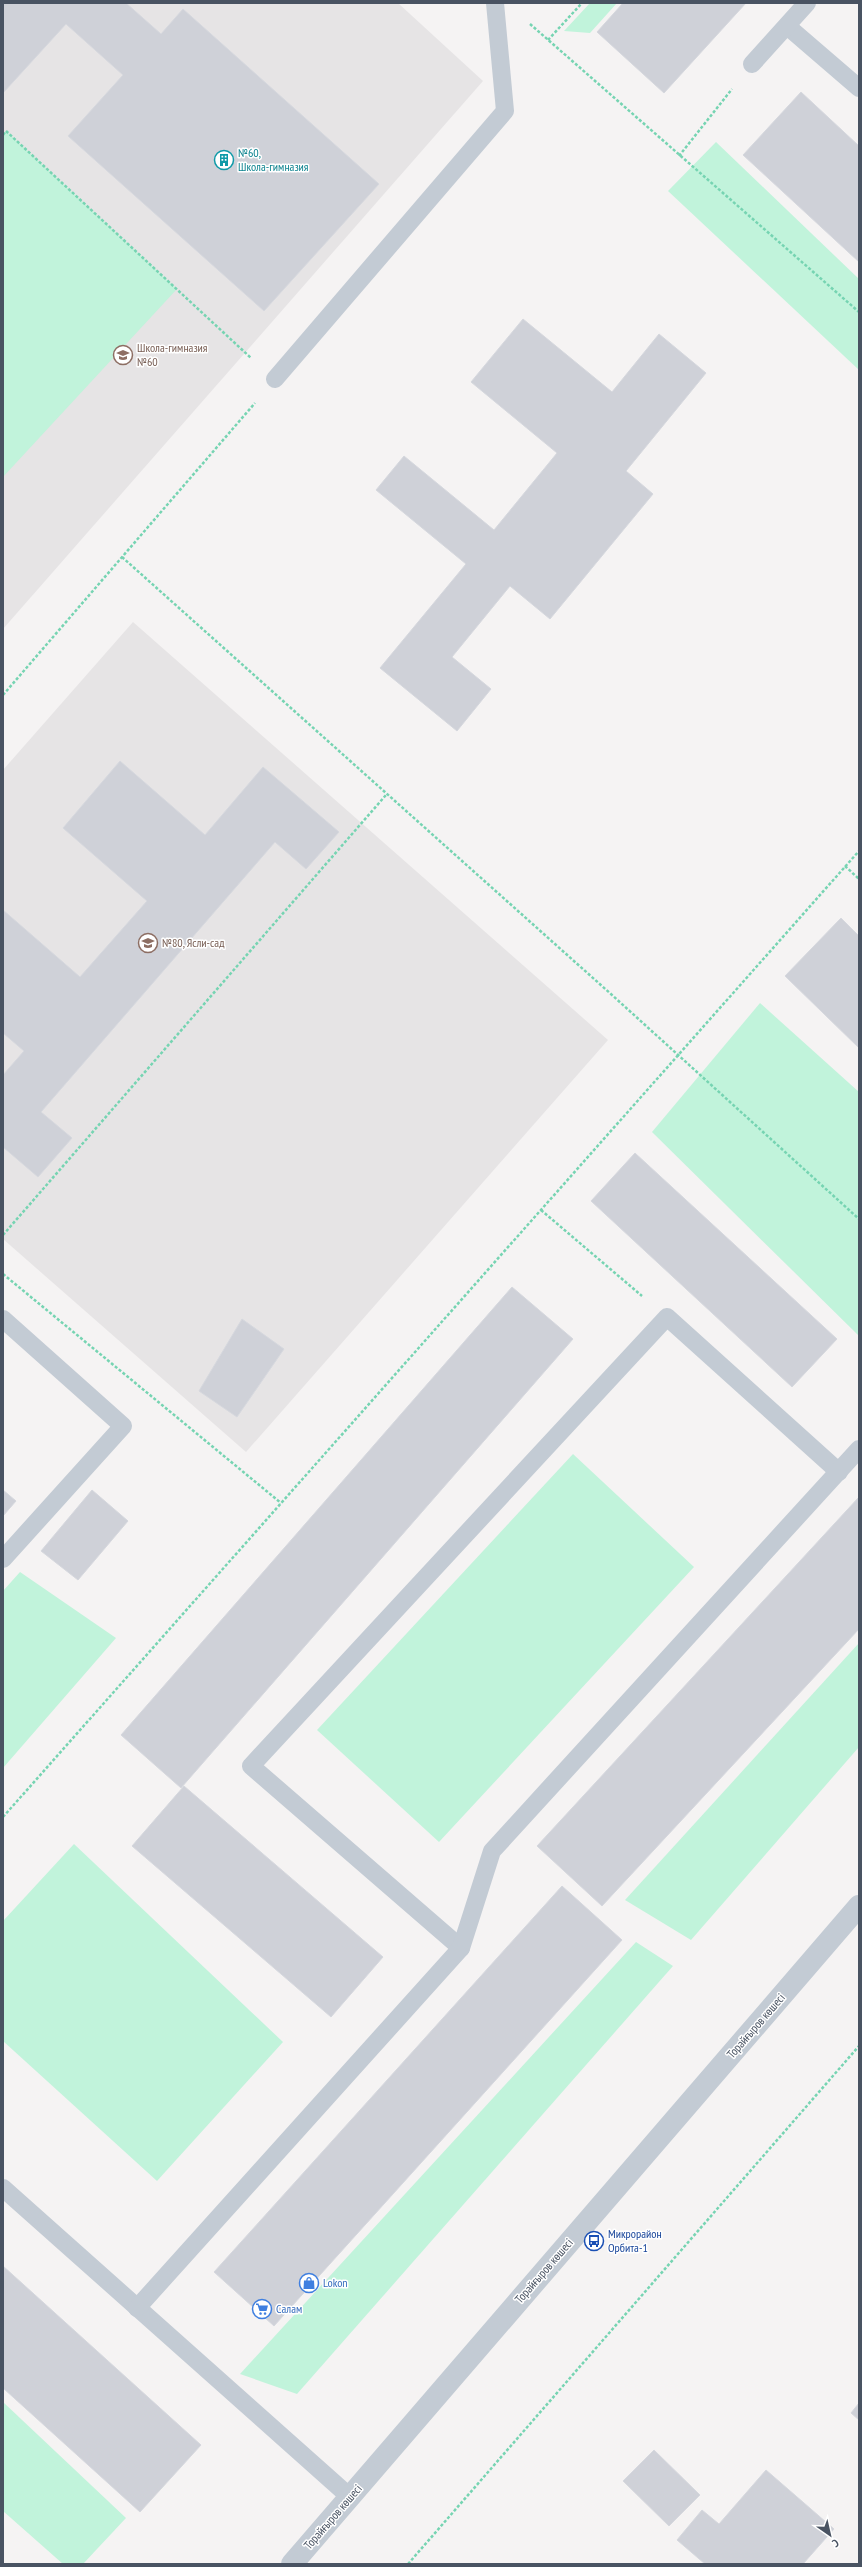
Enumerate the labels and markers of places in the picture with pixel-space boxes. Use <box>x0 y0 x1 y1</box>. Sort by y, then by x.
place label: №60, Школа-гимназия <box>238 145 309 174</box>
building icon: №60, Школа-гимназия <box>213 149 235 171</box>
place label: Школа-гимназия №60 <box>137 340 208 369</box>
school or university icon: Школа-гимназия №60 <box>112 344 134 366</box>
school or university icon: №80, Ясли-сад <box>137 932 159 954</box>
place label: №80, Ясли-сад <box>162 935 225 950</box>
place label: Микрорайон Орбита-1 <box>608 2226 662 2255</box>
bus stop icon: Микрорайон Орбита-1 <box>583 2230 605 2252</box>
shop icon: Lokon <box>298 2272 320 2294</box>
place label: Lokon <box>323 2275 348 2290</box>
supermarket icon: Салам <box>251 2298 273 2320</box>
place label: Салам <box>276 2301 302 2316</box>

